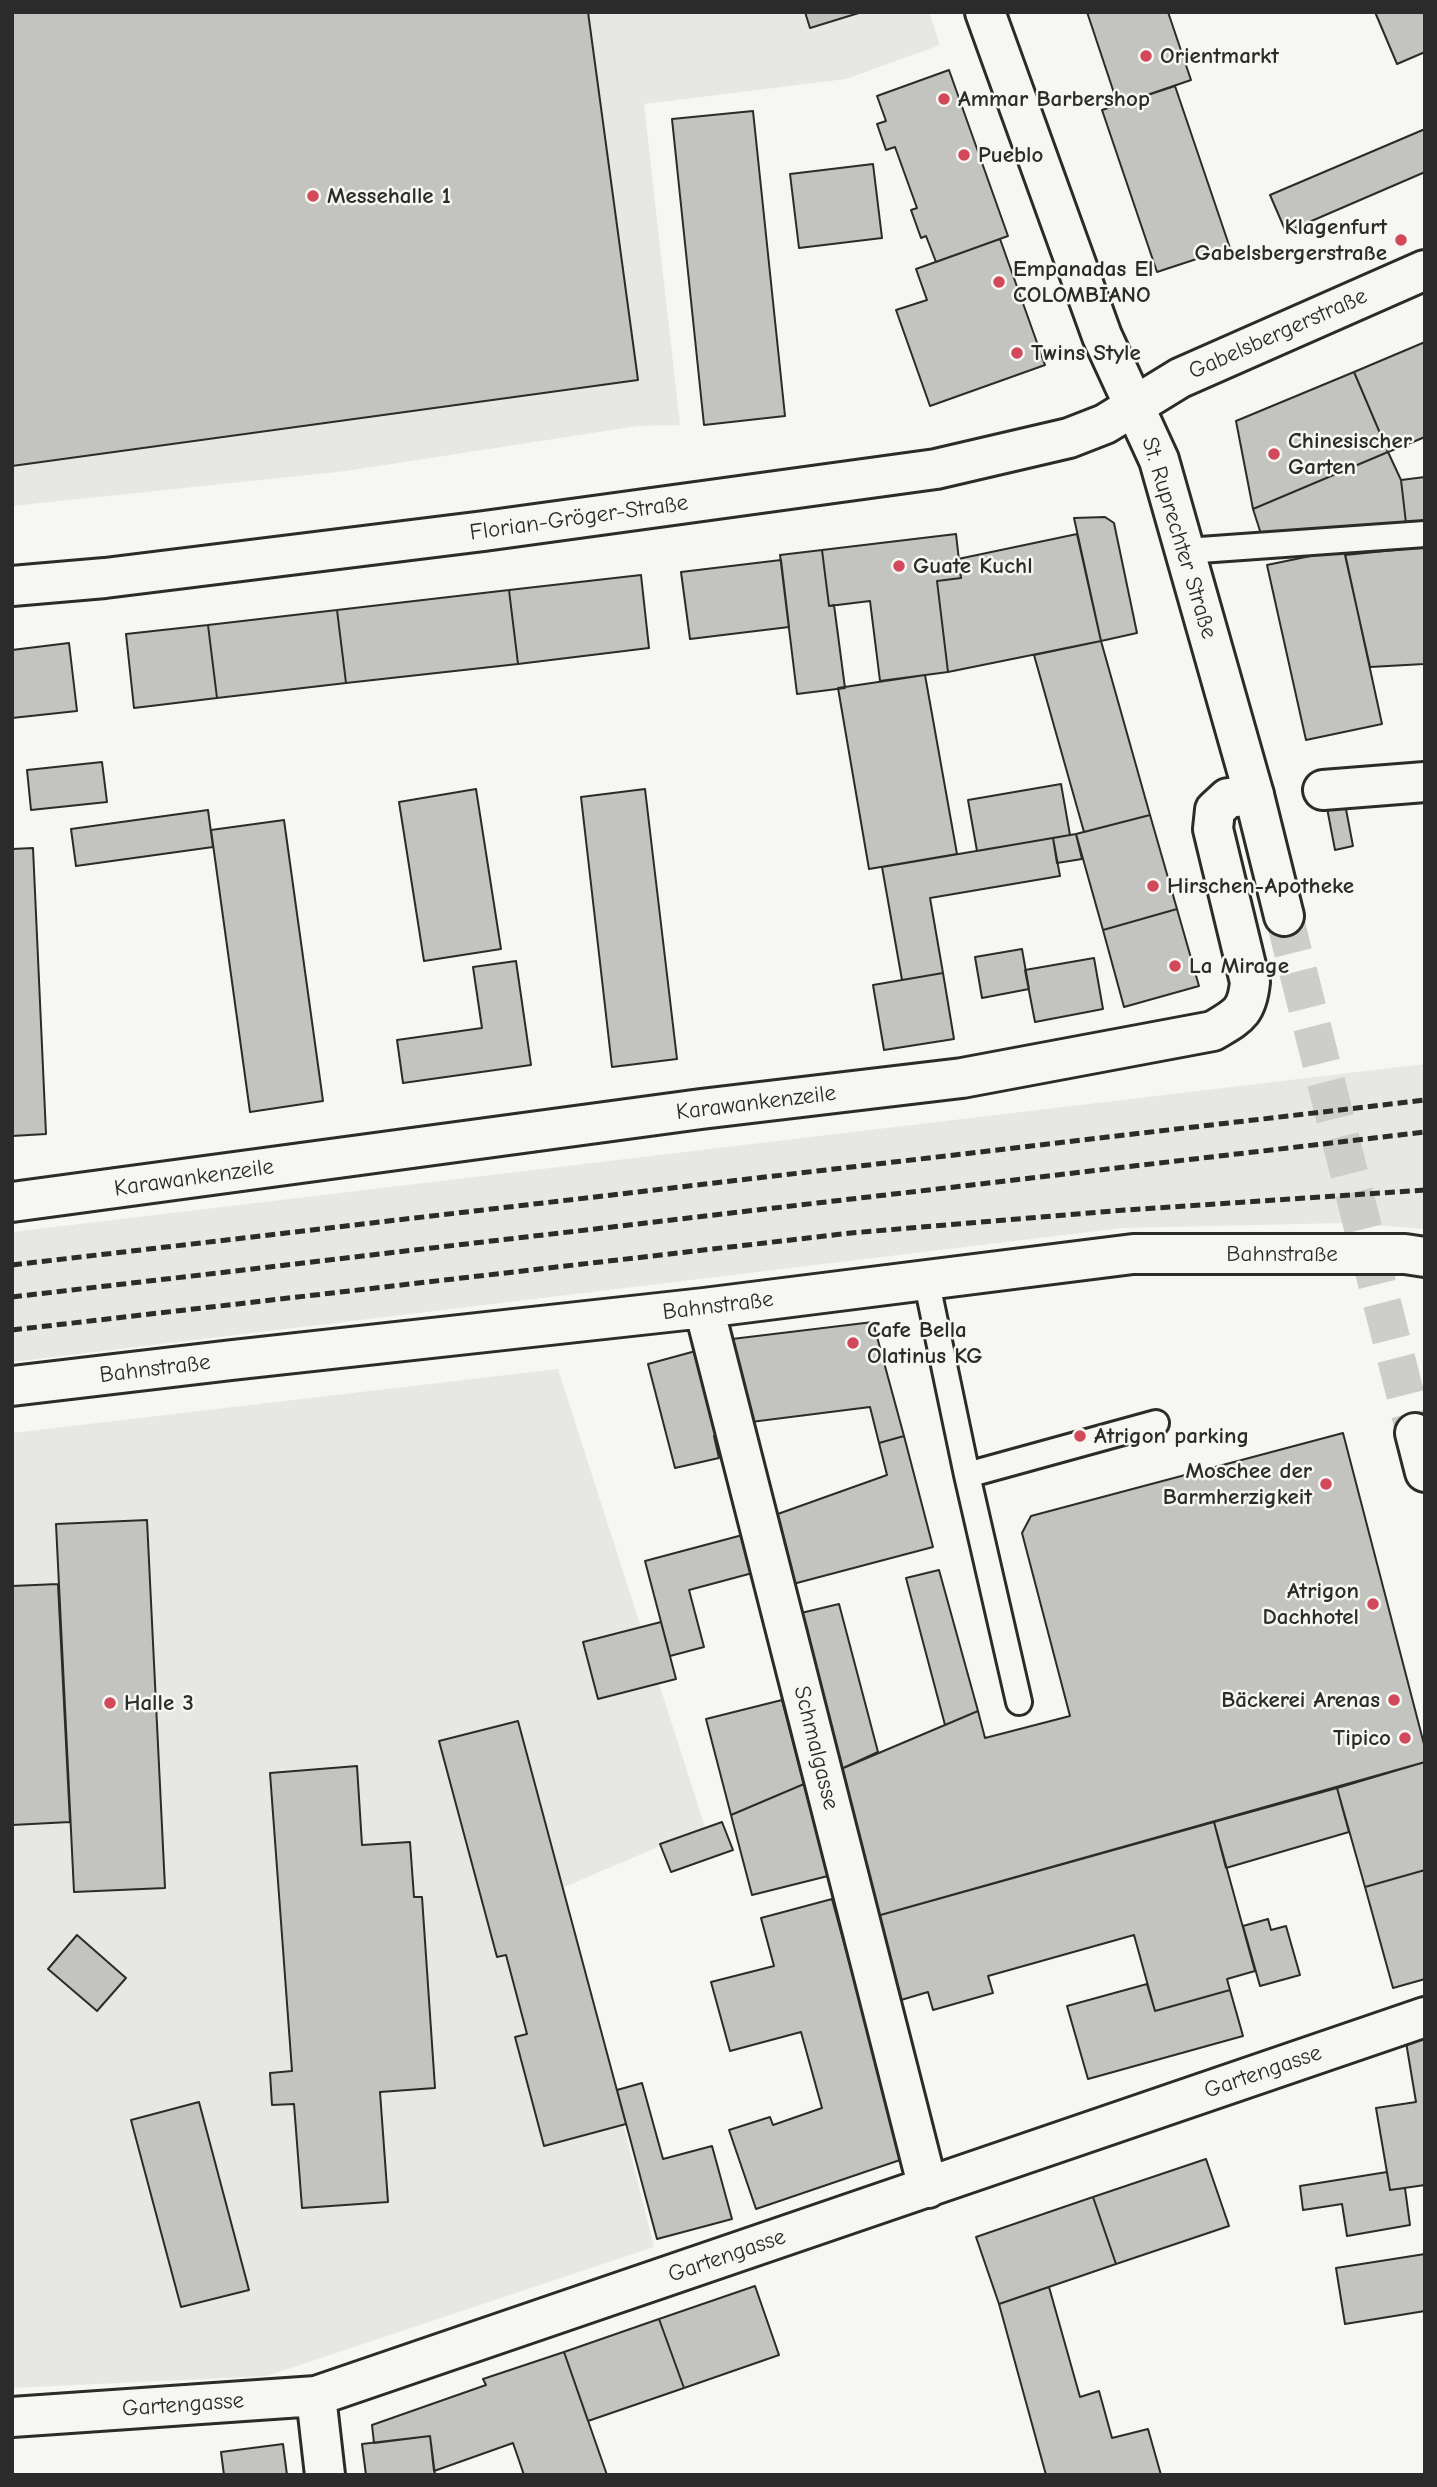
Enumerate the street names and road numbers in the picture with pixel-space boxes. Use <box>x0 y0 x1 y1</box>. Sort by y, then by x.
street label: Gabelsbergerstraße <box>1185 282 1371 386</box>
street label: St. Ruprechter Straße <box>1135 434 1223 642</box>
street label: Florian-Gröger-Straße <box>468 489 690 547</box>
street label: Karawankenzeile <box>674 1079 838 1127</box>
street label: Karawankenzeile <box>112 1153 276 1203</box>
street label: Bahnstraße <box>1226 1240 1338 1268</box>
street label: Bahnstraße <box>661 1286 775 1326</box>
street label: Bahnstraße <box>98 1349 212 1389</box>
street label: Schmalgasse <box>787 1683 845 1813</box>
street label: Gartengasse <box>1201 2039 1325 2105</box>
street label: Gartengasse <box>665 2223 789 2289</box>
street label: Gartengasse <box>121 2387 245 2423</box>

